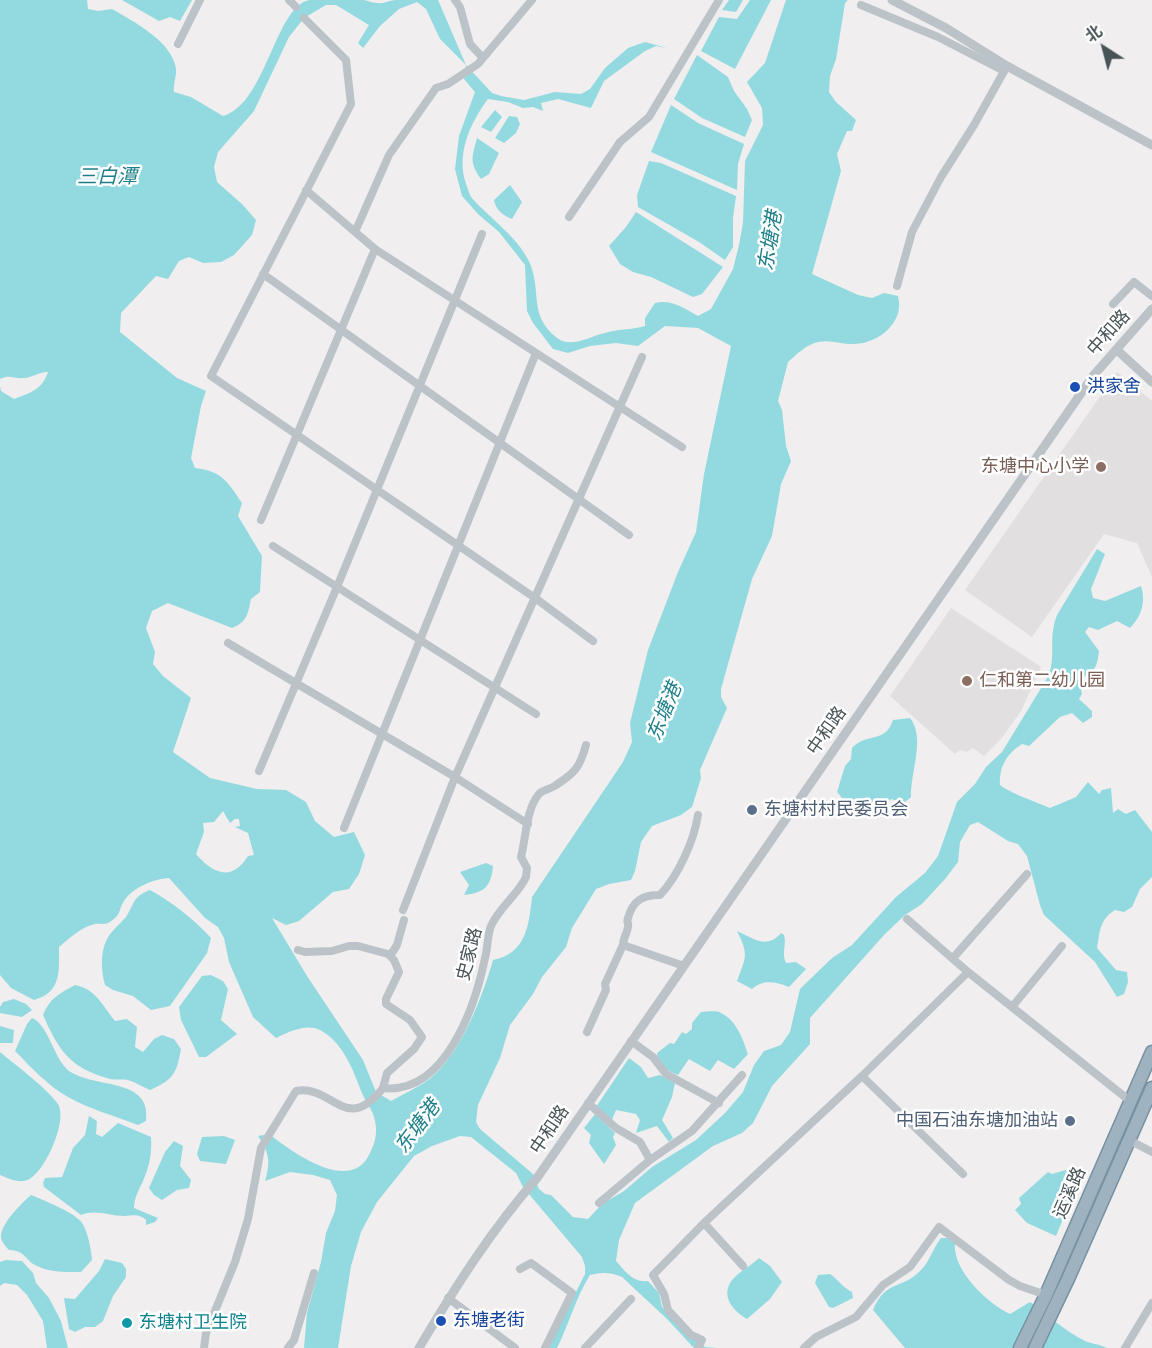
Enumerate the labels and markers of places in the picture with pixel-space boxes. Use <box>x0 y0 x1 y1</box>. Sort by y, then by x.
place label: 洪家舍 <box>1087 376 1141 398</box>
marker: 洪家舍 <box>1068 380 1082 394</box>
place label: 东塘中心小学 <box>981 456 1089 478</box>
marker: 东塘中心小学 <box>1094 460 1108 474</box>
place label: 仁和第二幼儿园 <box>979 670 1105 692</box>
marker: 仁和第二幼儿园 <box>960 674 974 688</box>
place label: 东塘村村民委员会 <box>764 799 908 821</box>
marker: 东塘村村民委员会 <box>745 803 759 817</box>
place label: 中国石油东塘加油站 <box>896 1110 1058 1132</box>
marker: 中国石油东塘加油站 <box>1063 1114 1077 1128</box>
place label: 东塘老街 <box>453 1310 525 1332</box>
place label: 东塘村卫生院 <box>139 1312 247 1334</box>
marker: 东塘老街 <box>434 1314 448 1328</box>
marker: 东塘村卫生院 <box>120 1316 134 1330</box>

